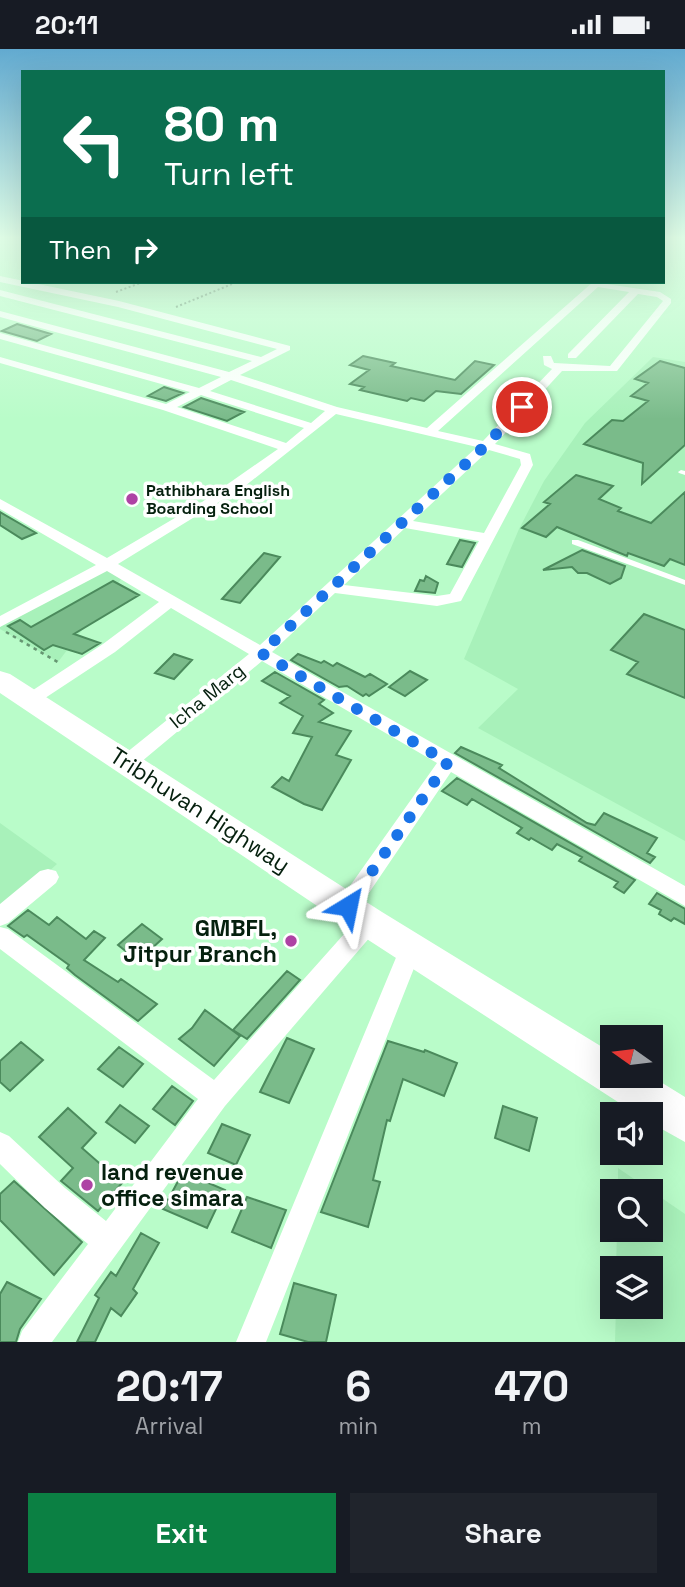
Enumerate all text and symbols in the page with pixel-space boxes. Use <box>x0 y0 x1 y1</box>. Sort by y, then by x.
text: 20:11 <box>35 8 99 42</box>
text: 80 m <box>164 93 279 155</box>
icon: left <box>49 98 140 189</box>
text: Turn left <box>164 154 294 194</box>
icon: right <box>126 231 164 269</box>
text: Then <box>49 233 112 267</box>
pin <box>492 377 552 437</box>
icon: arrive <box>503 388 541 426</box>
place label: Pathibhara English Boarding School <box>146 480 290 519</box>
marker: Pathibhara English Boarding School <box>124 491 140 507</box>
street label: Icha Marg <box>164 658 250 734</box>
street label: Tribhuvan Highway <box>104 741 296 879</box>
position arrow <box>311 869 385 943</box>
place label: GMBFL, Jitpur Branch <box>123 913 277 969</box>
marker: GMBFL, Jitpur Branch <box>283 933 299 949</box>
north arrow <box>600 1025 663 1089</box>
map controls <box>600 1025 663 1319</box>
button: sound <box>600 1102 663 1165</box>
place label: land revenue office simara <box>101 1157 244 1213</box>
marker: land revenue office simara <box>79 1177 95 1193</box>
button: search <box>600 1179 663 1242</box>
button: layers <box>600 1256 663 1319</box>
text: 20:17 <box>116 1360 223 1413</box>
text: 6 <box>345 1360 371 1413</box>
text: 470 <box>494 1360 569 1413</box>
text: Arrival <box>135 1411 203 1441</box>
text: min <box>339 1411 378 1441</box>
text: m <box>522 1411 541 1441</box>
button: Exit <box>28 1493 336 1573</box>
button: Share <box>350 1493 657 1573</box>

